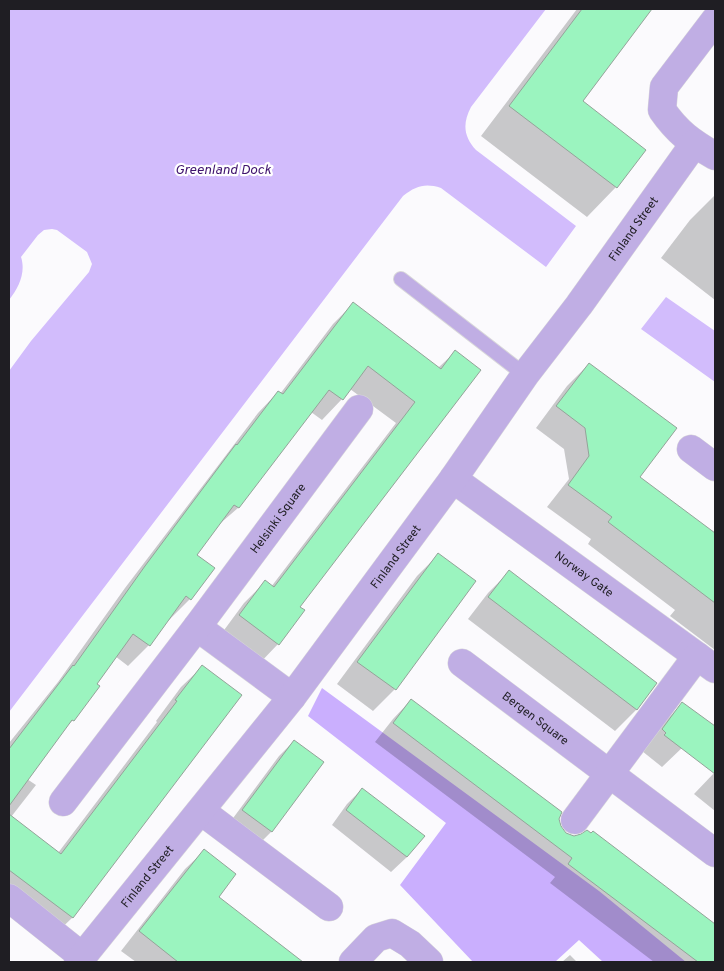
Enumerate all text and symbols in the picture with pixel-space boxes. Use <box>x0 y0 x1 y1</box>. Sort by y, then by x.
water label: Greenland Dock <box>175 162 272 179</box>
street label: Finland Street <box>606 194 663 265</box>
street label: Helsinki Square <box>247 480 310 557</box>
street label: Finland Street <box>367 522 425 593</box>
street label: Norway Gate <box>551 548 616 602</box>
street label: Bergen Square <box>498 689 572 749</box>
street label: Finland Street <box>118 843 178 912</box>

